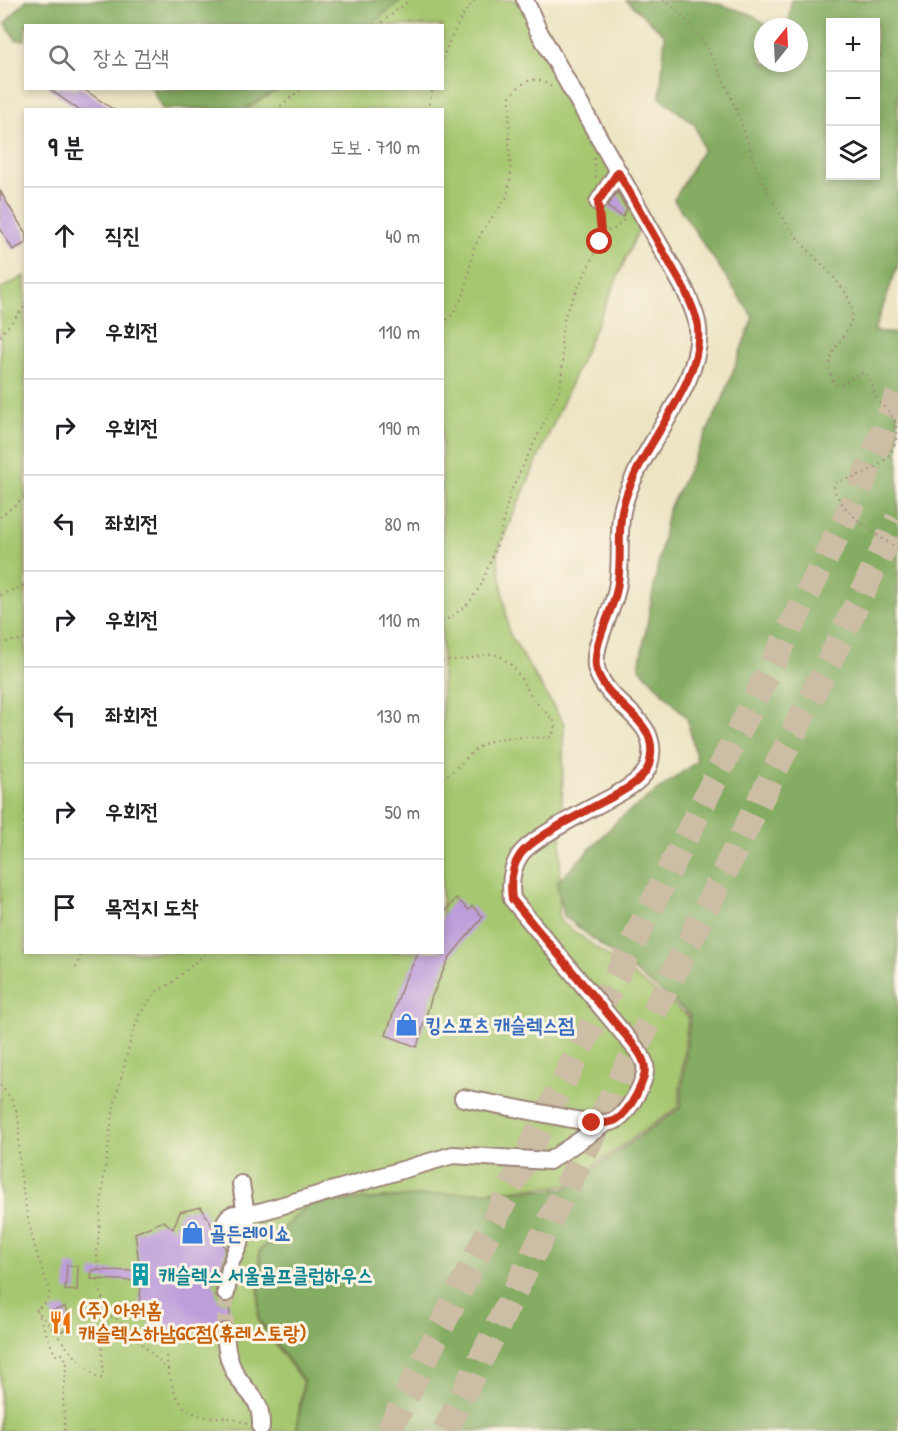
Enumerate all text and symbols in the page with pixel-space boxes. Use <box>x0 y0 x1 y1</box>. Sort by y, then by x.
north arrow <box>754 18 808 72</box>
map controls <box>826 18 880 180</box>
button: + <box>826 18 880 72</box>
search box <box>24 24 444 90</box>
icon: search <box>45 41 78 74</box>
text: 장소 검색 <box>93 42 169 72</box>
button: − <box>826 72 880 126</box>
button: layers <box>826 126 880 180</box>
text: 9 분 <box>48 129 84 164</box>
text: 도보 · 710 m <box>330 133 420 160</box>
icon: ahead <box>48 219 81 252</box>
text: 직진 <box>105 220 140 250</box>
text: 40 m <box>385 222 420 249</box>
route start <box>586 228 612 254</box>
icon: right <box>48 315 81 348</box>
text: 우회전 <box>105 316 158 346</box>
text: 110 m <box>378 318 420 345</box>
icon: right <box>48 411 81 444</box>
text: 우회전 <box>105 412 158 442</box>
text: 190 m <box>378 414 420 441</box>
icon: left <box>48 507 81 540</box>
text: 좌회전 <box>105 508 158 538</box>
text: 80 m <box>384 510 420 537</box>
icon: right <box>48 603 81 636</box>
text: 우회전 <box>105 604 158 634</box>
text: 110 m <box>378 606 420 633</box>
icon: left <box>48 699 81 732</box>
text: 좌회전 <box>105 700 158 730</box>
text: 130 m <box>377 702 420 729</box>
icon: right <box>48 795 81 828</box>
text: 우회전 <box>105 796 158 826</box>
text: 50 m <box>384 798 420 825</box>
icon: arrive <box>48 891 81 924</box>
text: 목적지 도착 <box>105 892 199 922</box>
place label: 킹스포츠 캐슬렉스점 <box>425 1011 574 1038</box>
shop icon: 킹스포츠 캐슬렉스점 <box>394 1012 420 1038</box>
route end <box>578 1109 604 1135</box>
place label: 골든레이쇼 <box>210 1219 290 1246</box>
shop icon: 골든레이쇼 <box>179 1220 205 1246</box>
place label: 캐슬렉스 서울골프클럽하우스 <box>159 1261 373 1288</box>
building icon: 캐슬렉스 서울골프클럽하우스 <box>128 1262 154 1288</box>
place label: (주) 아워홈 캐슬렉스하남GC점(휴레스토랑) <box>79 1296 307 1346</box>
restaurant icon: (주) 아워홈 캐슬렉스하남GC점(휴레스토랑) <box>48 1309 74 1335</box>

